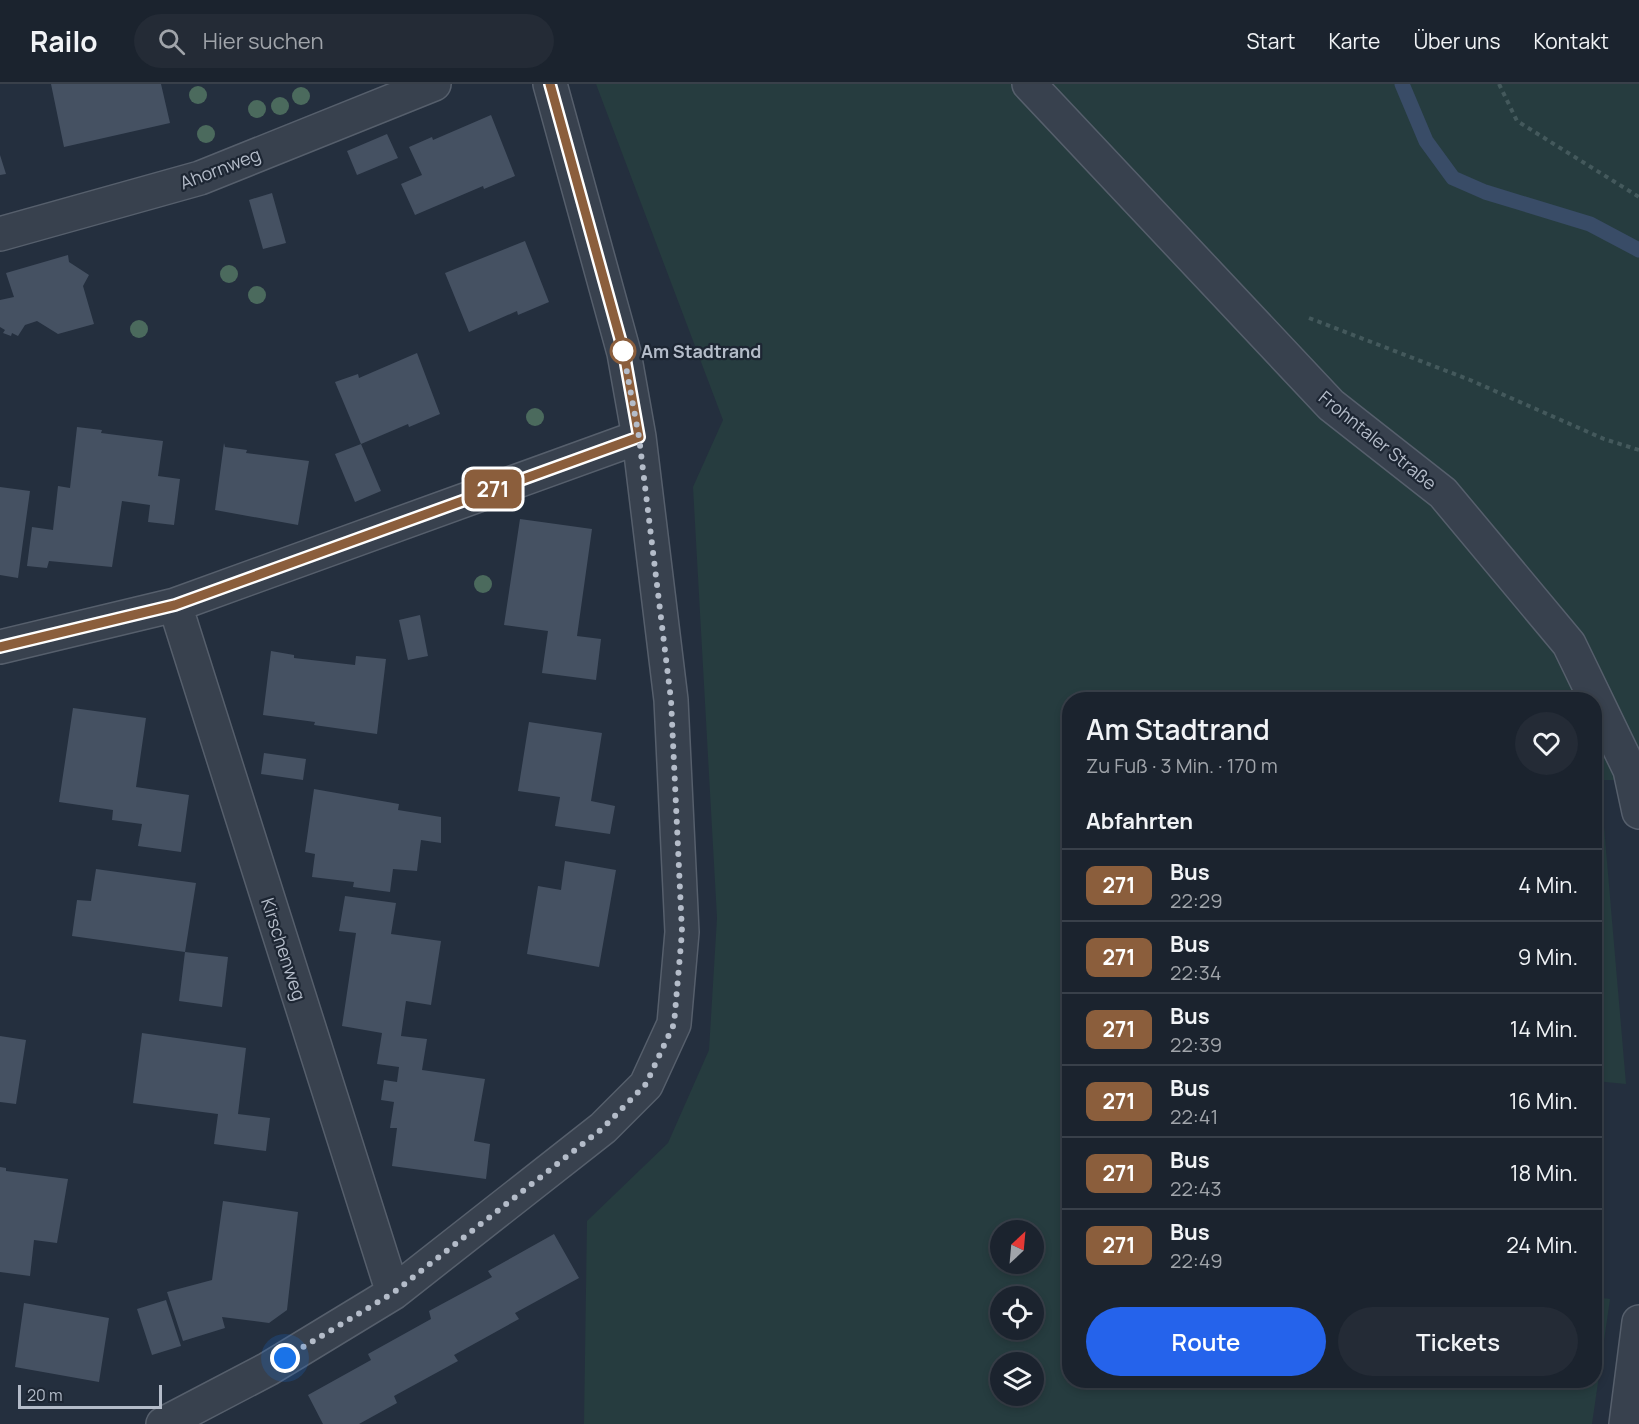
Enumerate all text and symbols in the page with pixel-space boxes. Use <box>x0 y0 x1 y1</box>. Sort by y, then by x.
search box <box>134 14 554 68</box>
text: Railo <box>30 22 98 60</box>
icon: search <box>155 25 188 58</box>
text: Hier suchen <box>203 26 323 56</box>
text: Start <box>1246 27 1295 55</box>
text: Karte <box>1328 27 1380 55</box>
text: Über uns <box>1413 27 1501 55</box>
text: Kontakt <box>1534 27 1609 55</box>
street label: Ahornweg <box>176 142 264 194</box>
marker: Am Stadtrand <box>610 338 636 364</box>
place label: Am Stadtrand <box>641 339 761 363</box>
street label: Frohntaler Straße <box>1314 385 1442 495</box>
line badge: 271 <box>458 470 528 508</box>
text: 271 <box>477 475 509 503</box>
text: Am Stadtrand <box>1086 710 1270 748</box>
button: heart <box>1515 712 1578 775</box>
text: Zu Fuß · 3 Min. · 170 m <box>1086 752 1278 779</box>
text: Abfahrten <box>1086 806 1193 836</box>
text: Bus <box>1170 857 1210 887</box>
text: 4 Min. <box>1518 870 1578 900</box>
text: 271 <box>1103 871 1135 899</box>
text: 22:29 <box>1170 887 1223 914</box>
street label: Kirschenweg <box>256 895 312 1003</box>
text: Bus <box>1170 929 1210 959</box>
text: 9 Min. <box>1518 942 1578 972</box>
text: 271 <box>1103 943 1135 971</box>
text: 22:34 <box>1170 959 1222 986</box>
text: Bus <box>1170 1001 1210 1031</box>
text: 14 Min. <box>1510 1014 1578 1044</box>
text: 271 <box>1103 1015 1135 1043</box>
text: 22:39 <box>1170 1031 1222 1058</box>
text: Bus <box>1170 1073 1210 1103</box>
text: 16 Min. <box>1509 1086 1578 1116</box>
text: 271 <box>1103 1087 1135 1115</box>
text: 22:41 <box>1170 1103 1218 1130</box>
text: Bus <box>1170 1145 1210 1175</box>
text: 18 Min. <box>1510 1158 1578 1188</box>
text: 271 <box>1103 1159 1135 1187</box>
text: 22:43 <box>1170 1175 1222 1202</box>
text: Bus <box>1170 1217 1210 1247</box>
north arrow <box>990 1220 1044 1274</box>
map controls <box>990 1220 1044 1406</box>
text: 24 Min. <box>1506 1230 1578 1260</box>
text: 271 <box>1103 1231 1135 1259</box>
text: 22:49 <box>1170 1247 1223 1274</box>
button: locate <box>990 1286 1044 1340</box>
button: Route <box>1086 1307 1326 1376</box>
button: Tickets <box>1338 1307 1578 1376</box>
your location <box>270 1343 300 1373</box>
button: layers <box>990 1352 1044 1406</box>
scale bar <box>18 1382 162 1410</box>
text: 20 m <box>27 1384 63 1406</box>

